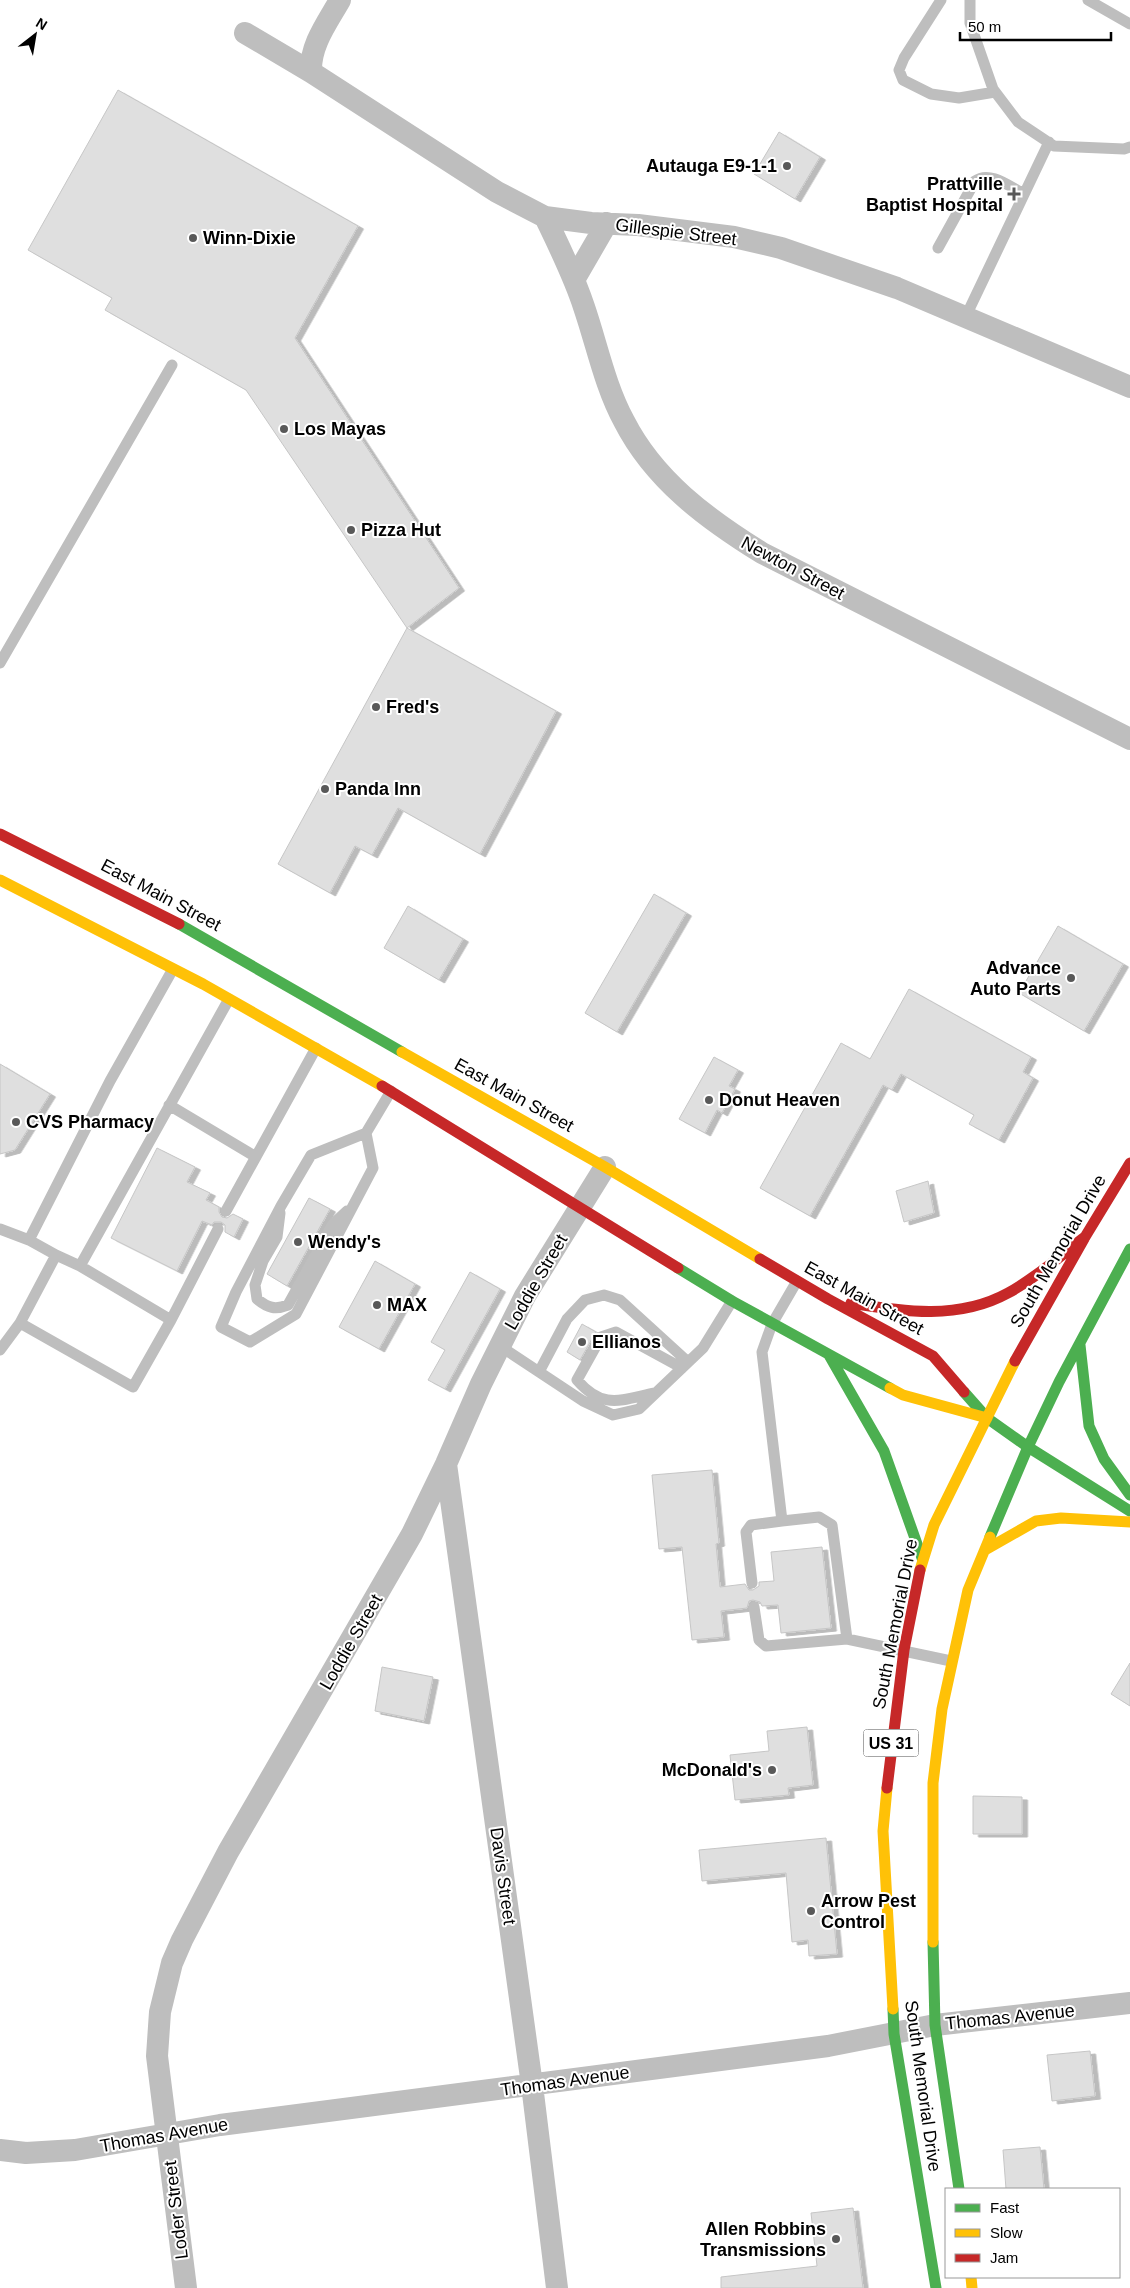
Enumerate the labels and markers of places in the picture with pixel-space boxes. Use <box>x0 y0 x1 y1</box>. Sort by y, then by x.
place label: Autauga E9-1-1 <box>646 156 777 176</box>
marker: Autauga E9-1-1 <box>781 160 793 172</box>
place label: Prattville Baptist Hospital <box>866 174 1003 215</box>
marker: Prattville Baptist Hospital <box>1007 187 1021 201</box>
place label: Winn-Dixie <box>203 228 296 248</box>
marker: Winn-Dixie <box>187 232 199 244</box>
place label: Los Mayas <box>294 419 386 439</box>
marker: Los Mayas <box>278 423 290 435</box>
place label: Pizza Hut <box>361 520 441 540</box>
marker: Pizza Hut <box>345 524 357 536</box>
place label: Fred's <box>386 697 439 717</box>
marker: Fred's <box>370 701 382 713</box>
place label: Panda Inn <box>335 779 421 799</box>
marker: Panda Inn <box>319 783 331 795</box>
place label: Advance Auto Parts <box>970 958 1061 999</box>
marker: Advance Auto Parts <box>1065 972 1077 984</box>
place label: Donut Heaven <box>719 1090 840 1110</box>
marker: Donut Heaven <box>703 1094 715 1106</box>
place label: CVS Pharmacy <box>26 1112 154 1132</box>
marker: CVS Pharmacy <box>10 1116 22 1128</box>
place label: Wendy's <box>308 1232 381 1252</box>
marker: Wendy's <box>292 1236 304 1248</box>
place label: MAX <box>387 1295 427 1315</box>
marker: MAX <box>371 1299 383 1311</box>
place label: Ellianos <box>592 1332 661 1352</box>
marker: Ellianos <box>576 1336 588 1348</box>
place label: McDonald's <box>662 1760 762 1780</box>
marker: McDonald's <box>766 1764 778 1776</box>
place label: Arrow Pest Control <box>821 1891 916 1932</box>
marker: Arrow Pest Control <box>805 1905 817 1917</box>
place label: Allen Robbins Transmissions <box>700 2219 826 2260</box>
marker: Allen Robbins Transmissions <box>830 2233 842 2245</box>

